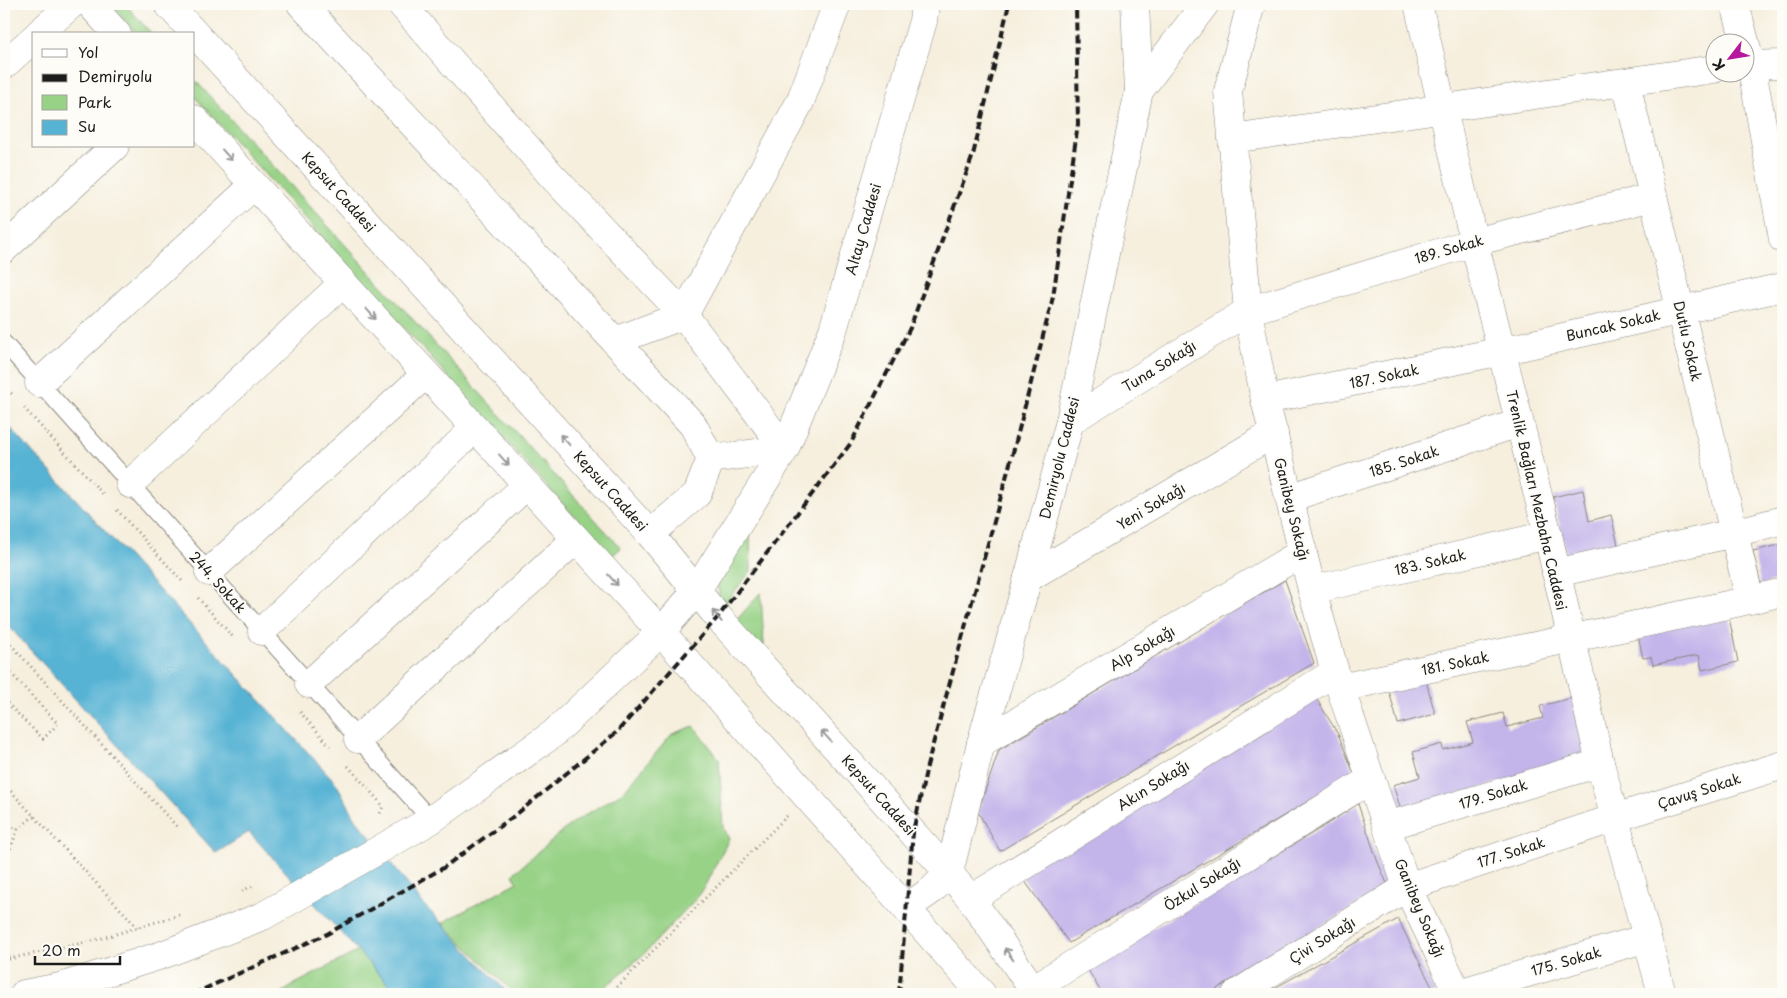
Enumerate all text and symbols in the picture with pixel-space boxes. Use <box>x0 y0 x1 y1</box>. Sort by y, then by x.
legend <box>32 32 195 148</box>
north arrow <box>1704 32 1754 82</box>
text: Yol <box>78 40 99 63</box>
text: K <box>1707 55 1730 75</box>
text: Demiryolu <box>78 64 152 87</box>
text: Park <box>78 90 112 113</box>
text: Su <box>78 114 96 137</box>
street label: Kepsut Caddesi <box>297 147 381 237</box>
one-way arrow <box>221 148 232 161</box>
street label: Altay Caddesi <box>840 181 886 277</box>
street label: 189. Sokak <box>1412 229 1486 269</box>
street label: Dutlu Sokak <box>1669 299 1707 383</box>
street label: Buncak Sokak <box>1564 304 1662 346</box>
one-way arrow <box>365 307 377 320</box>
street label: Tuna Sokağı <box>1118 335 1200 397</box>
street label: 187. Sokak <box>1347 358 1421 394</box>
street label: Trenlik Bağları Mezbaha Caddesi <box>1501 388 1573 612</box>
street label: Demiryolu Caddesi <box>1034 395 1084 521</box>
one-way arrow <box>559 433 571 446</box>
street label: 185. Sokak <box>1367 440 1441 482</box>
street label: Kepsut Caddesi <box>569 446 653 536</box>
one-way arrow <box>498 453 510 466</box>
street label: Ganibey Sokağı <box>1269 455 1315 563</box>
street label: Yeni Sokağı <box>1113 477 1189 535</box>
street label: 183. Sokak <box>1392 544 1468 580</box>
street label: 244. Sokak <box>185 547 251 617</box>
one-way arrow <box>607 574 619 587</box>
one-way arrow <box>711 609 722 622</box>
street label: Alp Sokağı <box>1105 620 1179 676</box>
street label: 181. Sokak <box>1419 646 1491 680</box>
one-way arrow <box>820 730 832 743</box>
street label: Kepsut Caddesi <box>837 750 921 840</box>
street label: Akın Sokağı <box>1113 755 1193 815</box>
street label: Çavuş Sokak <box>1655 768 1743 814</box>
street label: 179. Sokak <box>1456 774 1530 814</box>
street label: 177. Sokak <box>1474 831 1548 873</box>
street label: Özkul Sokağı <box>1159 852 1245 916</box>
street label: Ganibey Sokağı <box>1390 855 1450 961</box>
street label: Çivi Sokağı <box>1285 911 1359 969</box>
scale bar <box>35 933 120 965</box>
text: 20 m <box>42 938 81 961</box>
street label: 175. Sokak <box>1528 941 1604 981</box>
one-way arrow <box>1004 947 1014 961</box>

